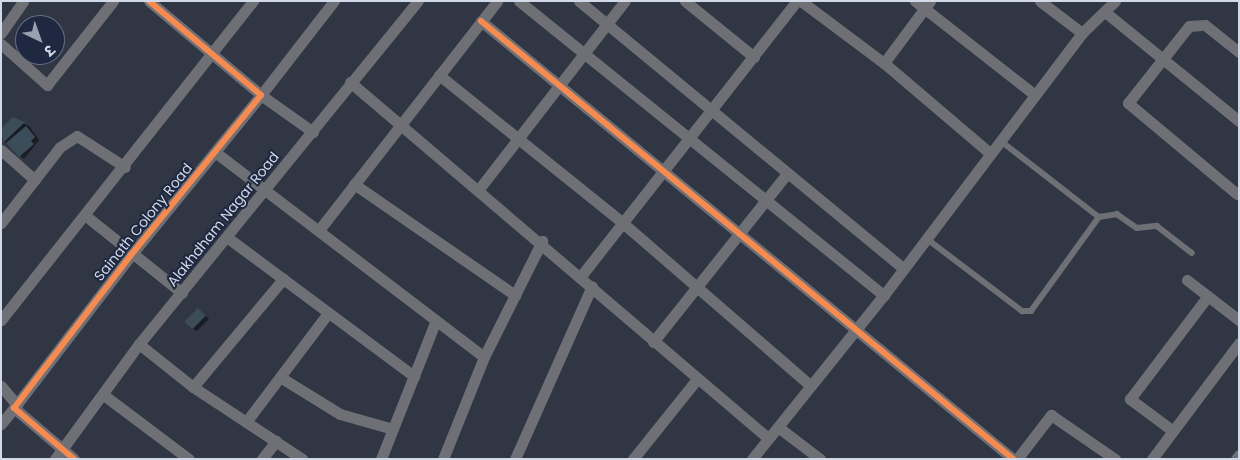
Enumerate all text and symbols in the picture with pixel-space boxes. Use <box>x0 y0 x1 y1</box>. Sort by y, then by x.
north arrow <box>15 15 65 65</box>
text: उ <box>40 40 59 60</box>
street label: Alakhdham Nagar Road <box>164 148 282 290</box>
street label: Sainath Colony Road <box>90 160 196 284</box>

